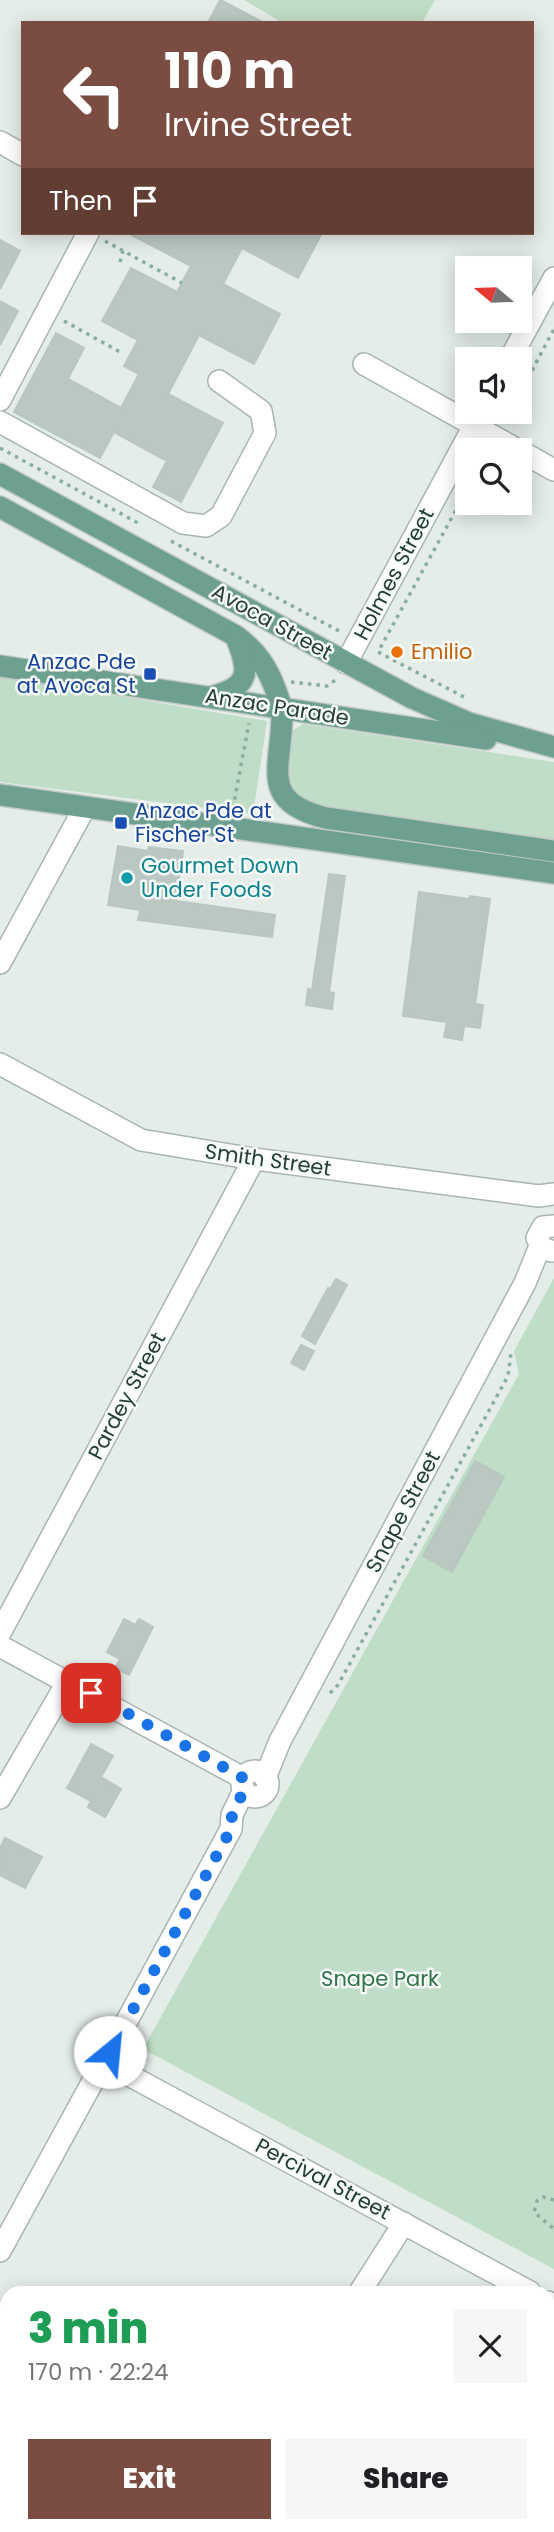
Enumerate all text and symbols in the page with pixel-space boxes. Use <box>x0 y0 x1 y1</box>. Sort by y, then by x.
text: 110 m <box>164 37 295 105</box>
icon: left <box>49 49 140 140</box>
text: Irvine Street <box>164 102 352 147</box>
icon: arrive <box>126 182 164 220</box>
text: Then <box>49 183 112 219</box>
north arrow <box>455 256 532 332</box>
map controls <box>455 256 532 515</box>
button: sound <box>455 347 532 424</box>
button: search <box>455 438 532 515</box>
street label: Holmes Street <box>347 503 441 645</box>
street label: Avoca Street <box>207 577 338 667</box>
place label: Emilio <box>411 637 472 666</box>
marker: Emilio <box>389 644 405 660</box>
place label: Anzac Pde at Avoca St <box>17 647 136 700</box>
marker: Anzac Pde at Avoca St <box>142 666 158 682</box>
street label: Anzac Parade <box>203 681 351 732</box>
place label: Anzac Pde at Fischer St <box>135 796 272 849</box>
marker: Anzac Pde at Fischer St <box>113 815 129 831</box>
place label: Gourmet Down Under Foods <box>141 851 299 904</box>
marker: Gourmet Down Under Foods <box>119 870 135 886</box>
street label: Smith Street <box>203 1136 333 1183</box>
street label: Pardey Street <box>81 1327 172 1465</box>
street label: Snape Street <box>358 1446 447 1578</box>
pin <box>61 1663 121 1723</box>
icon: arrive <box>72 1674 110 1712</box>
park label: Snape Park <box>321 1964 439 1993</box>
position arrow <box>73 2015 147 2089</box>
street label: Percival Street <box>251 2131 396 2226</box>
text: 3 min <box>28 2299 148 2358</box>
button: close <box>453 2309 527 2383</box>
text: 170 m · 22:24 <box>28 2356 168 2388</box>
button: Exit <box>28 2439 271 2519</box>
button: Share <box>285 2439 527 2519</box>

